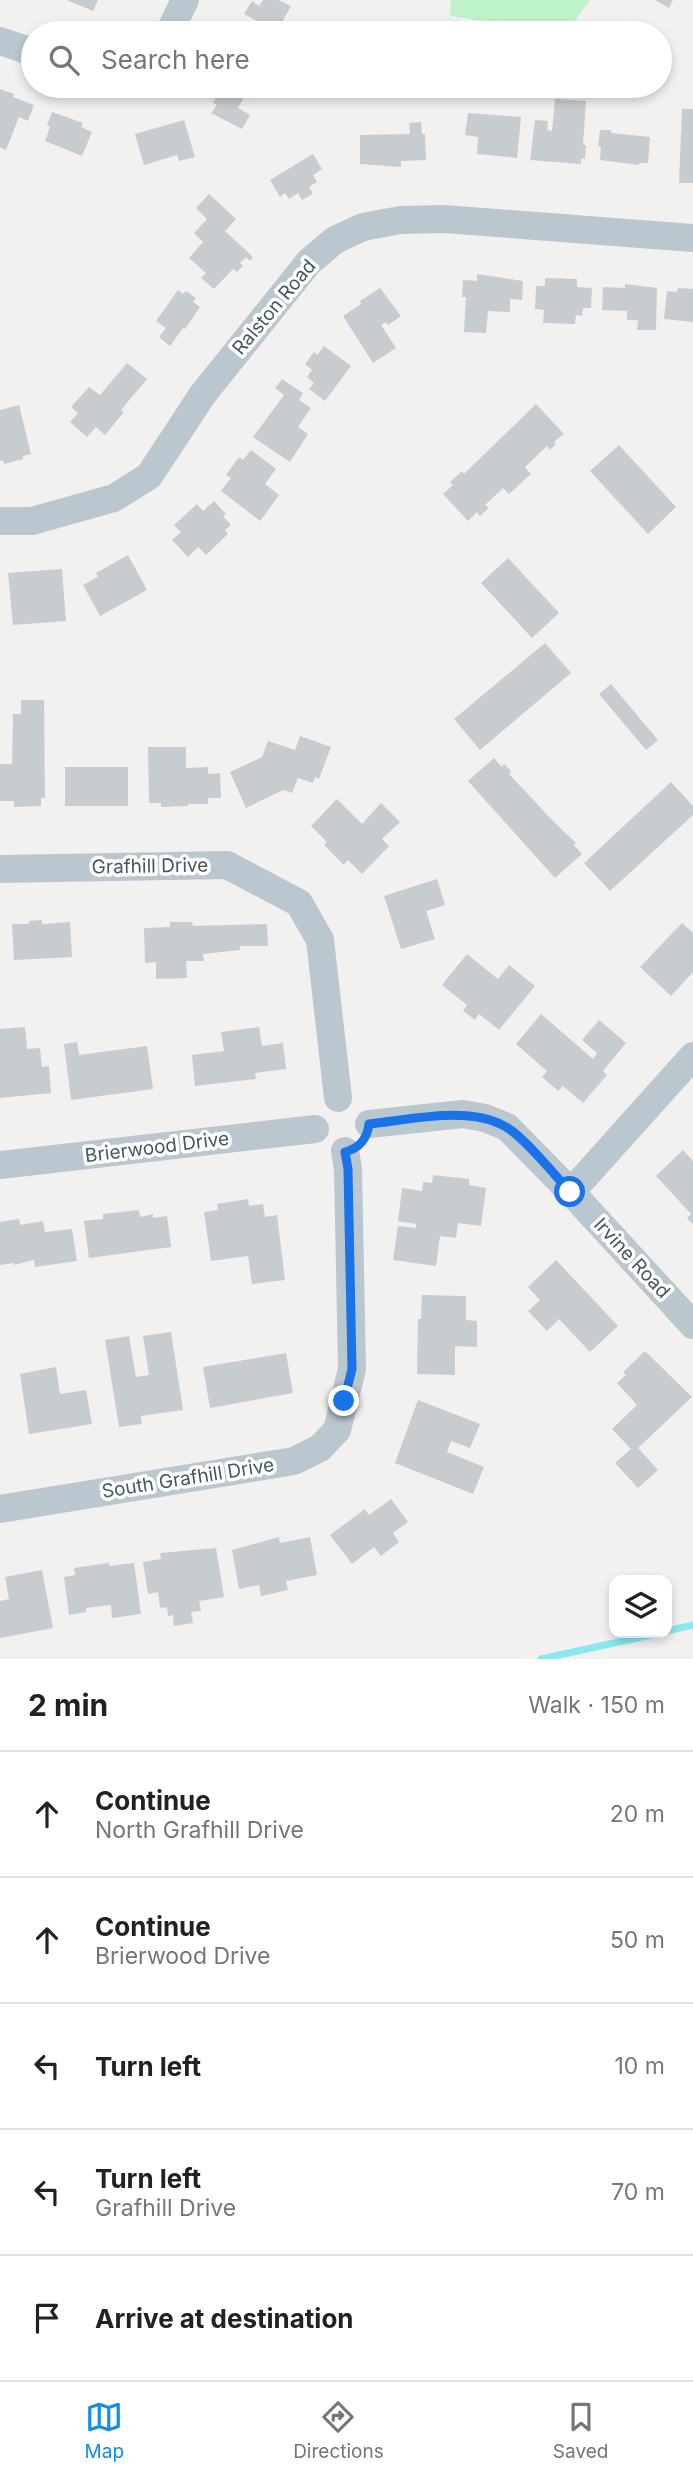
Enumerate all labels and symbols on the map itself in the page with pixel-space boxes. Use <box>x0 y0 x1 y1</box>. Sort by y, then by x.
street label: Ralston Road <box>228 255 320 359</box>
street label: Grafhill Drive <box>92 853 208 879</box>
street label: Brierwood Drive <box>84 1127 230 1167</box>
route start <box>554 1176 585 1207</box>
street label: Irvine Road <box>589 1213 675 1303</box>
route end <box>328 1385 359 1416</box>
street label: South Grafhill Drive <box>100 1453 276 1503</box>

